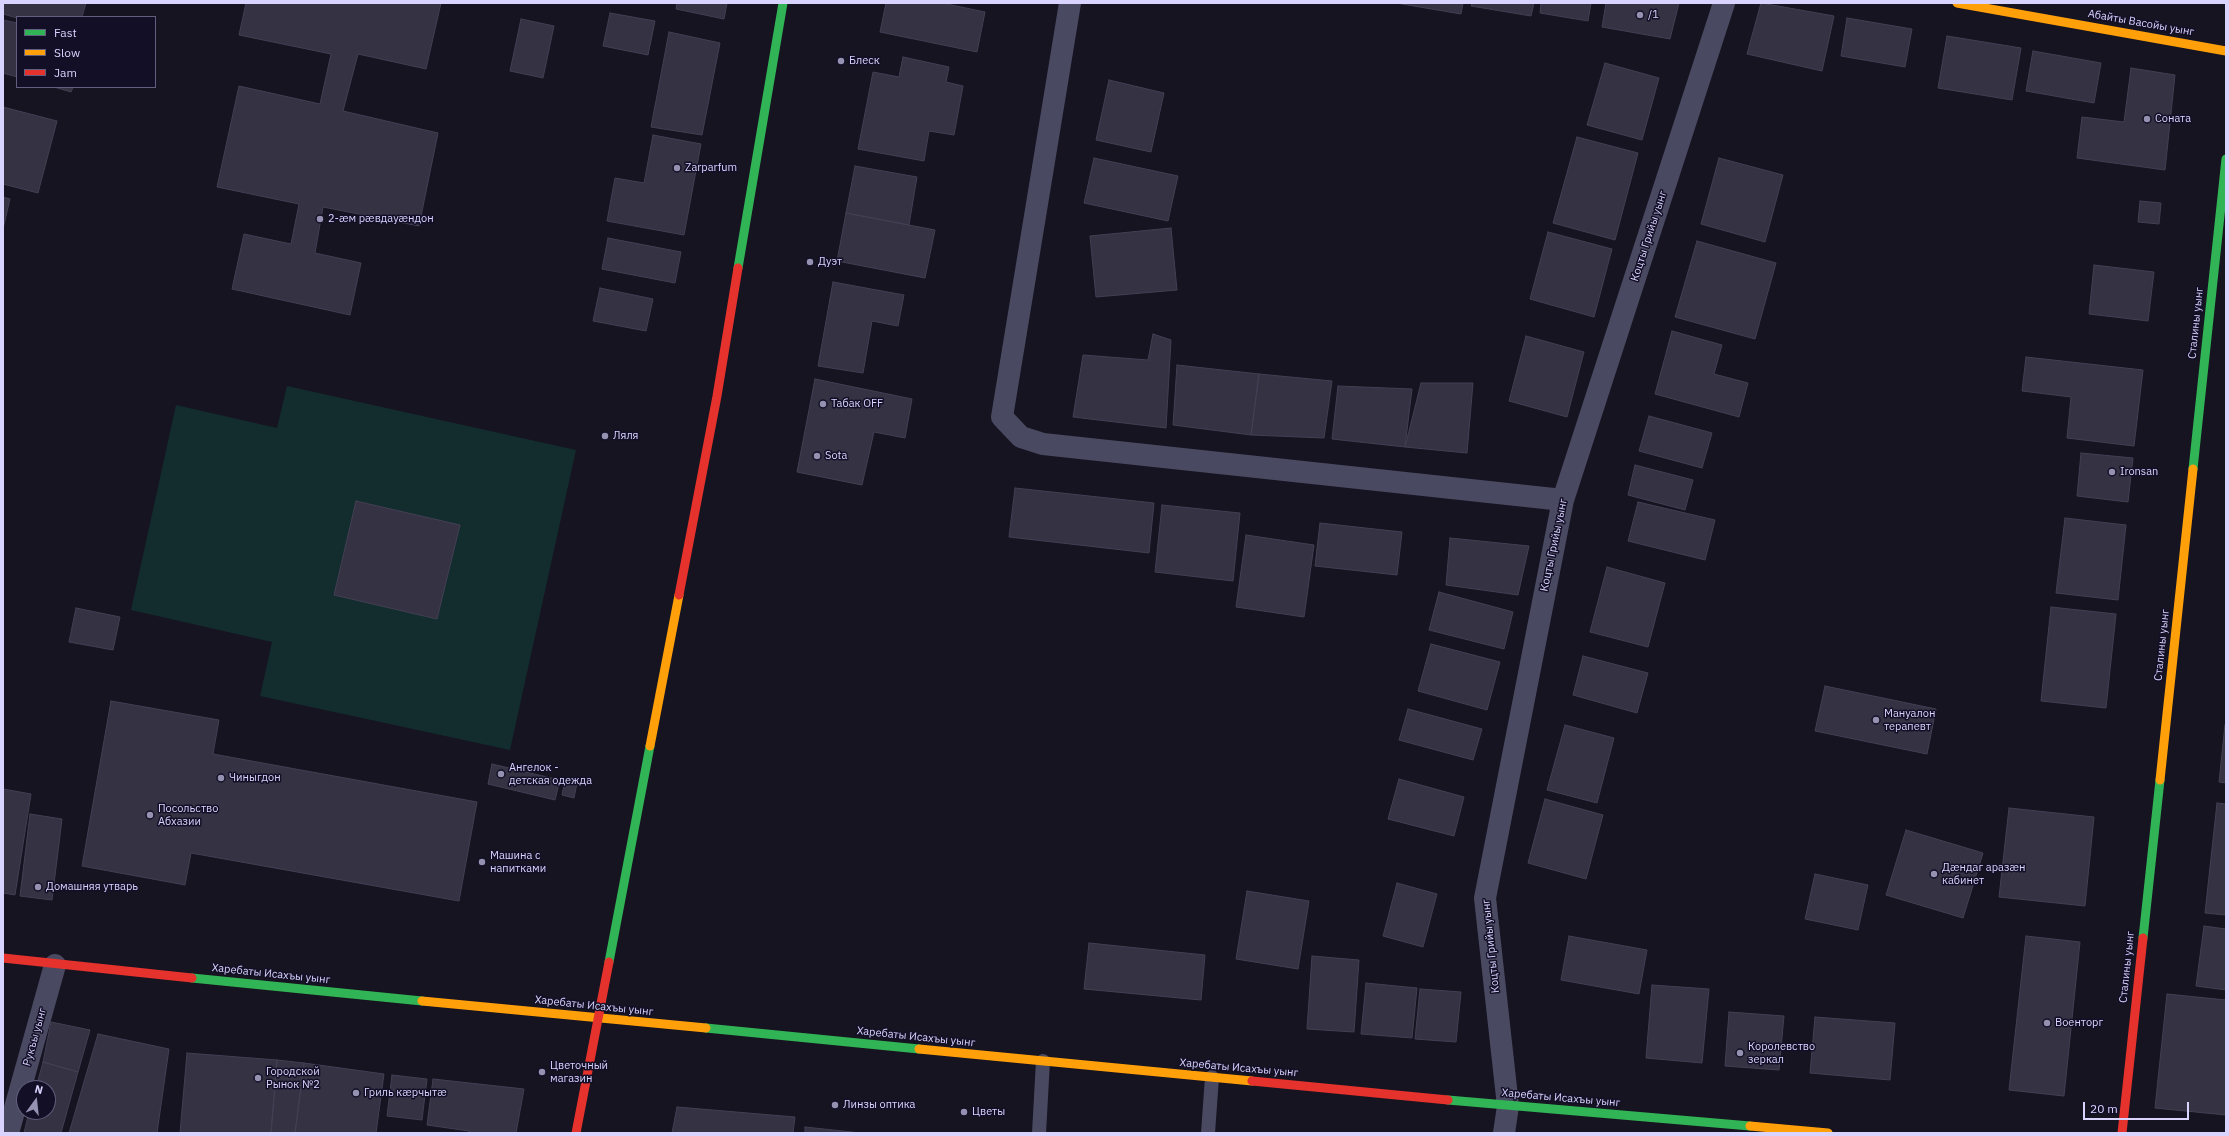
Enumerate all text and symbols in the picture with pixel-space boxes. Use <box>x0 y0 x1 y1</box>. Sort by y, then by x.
street label: Абайты Васойы уынг <box>2087 7 2195 39</box>
place label: /1 <box>1648 8 1659 22</box>
marker: /1 <box>1635 10 1645 20</box>
legend <box>16 16 156 88</box>
text: Fast <box>54 25 77 40</box>
text: Slow <box>54 45 80 60</box>
place label: Блеск <box>849 54 880 68</box>
marker: Блеск <box>836 56 846 66</box>
text: Jam <box>54 65 77 80</box>
place label: Соната <box>2155 112 2191 126</box>
marker: Соната <box>2142 114 2152 124</box>
place label: Zarparfum <box>685 161 737 175</box>
marker: Zarparfum <box>672 163 682 173</box>
street label: Коцты Грийы уынг <box>1628 189 1670 283</box>
place label: 2-æм рӕвдауӕндон <box>328 212 434 226</box>
marker: 2-æм рӕвдауӕндон <box>315 214 325 224</box>
place label: Дуэт <box>818 255 842 269</box>
marker: Дуэт <box>805 257 815 267</box>
street label: Сталины уынг <box>2186 286 2206 360</box>
place label: Табак OFF <box>831 397 883 411</box>
marker: Табак OFF <box>818 399 828 409</box>
place label: Ляля <box>613 429 639 443</box>
marker: Ляля <box>600 431 610 441</box>
place label: Sota <box>825 449 847 463</box>
marker: Sota <box>812 451 822 461</box>
place label: Ironsan <box>2120 465 2158 479</box>
marker: Ironsan <box>2107 467 2117 477</box>
street label: Коцты Грийы уынг <box>1538 497 1570 593</box>
street label: Сталины уынг <box>2152 608 2172 682</box>
place label: Мануалон терапевт <box>1884 707 1935 733</box>
marker: Мануалон терапевт <box>1871 715 1881 725</box>
place label: Ангелок - детская одежда <box>509 761 592 787</box>
marker: Ангелок - детская одежда <box>496 769 506 779</box>
place label: Чиныгдон <box>229 771 281 785</box>
marker: Чиныгдон <box>216 773 226 783</box>
place label: Посольство Абхазии <box>158 802 218 828</box>
marker: Посольство Абхазии <box>145 810 155 820</box>
place label: Машина с напитками <box>490 849 546 875</box>
marker: Машина с напитками <box>477 857 487 867</box>
place label: Дæндаг аразæн кабинет <box>1942 861 2025 887</box>
marker: Дæндаг аразæн кабинет <box>1929 869 1939 879</box>
place label: Домашняя утварь <box>46 880 138 894</box>
marker: Домашняя утварь <box>33 882 43 892</box>
street label: Коцты Грийы уынг <box>1479 898 1503 994</box>
street label: Сталины уынг <box>2117 930 2137 1004</box>
street label: Харебаты Исахъы уынг <box>211 961 331 987</box>
street label: Харебаты Исахъы уынг <box>534 993 654 1019</box>
street label: Рукъы уынг <box>20 1006 50 1068</box>
place label: Военторг <box>2055 1016 2103 1030</box>
marker: Военторг <box>2042 1018 2052 1028</box>
street label: Харебаты Исахъы уынг <box>856 1024 976 1050</box>
place label: Королевство зеркал <box>1748 1040 1815 1066</box>
marker: Королевство зеркал <box>1735 1048 1745 1058</box>
street label: Харебаты Исахъы уынг <box>1179 1056 1299 1080</box>
place label: Цветочный магазин <box>550 1059 608 1085</box>
place label: Городской Рынок №2 <box>266 1065 320 1091</box>
marker: Цветочный магазин <box>537 1067 547 1077</box>
marker: Городской Рынок №2 <box>253 1073 263 1083</box>
north arrow <box>16 1080 56 1120</box>
text: N <box>33 1082 45 1097</box>
place label: Гриль кæрчытæ <box>364 1086 447 1100</box>
street label: Харебаты Исахъы уынг <box>1501 1086 1621 1110</box>
marker: Гриль кæрчытæ <box>351 1088 361 1098</box>
scale bar <box>2085 1094 2191 1120</box>
place label: Линзы оптика <box>843 1098 915 1112</box>
marker: Линзы оптика <box>830 1100 840 1110</box>
text: 20 m <box>2090 1101 2118 1116</box>
place label: Цветы <box>972 1105 1005 1119</box>
marker: Цветы <box>959 1107 969 1117</box>

